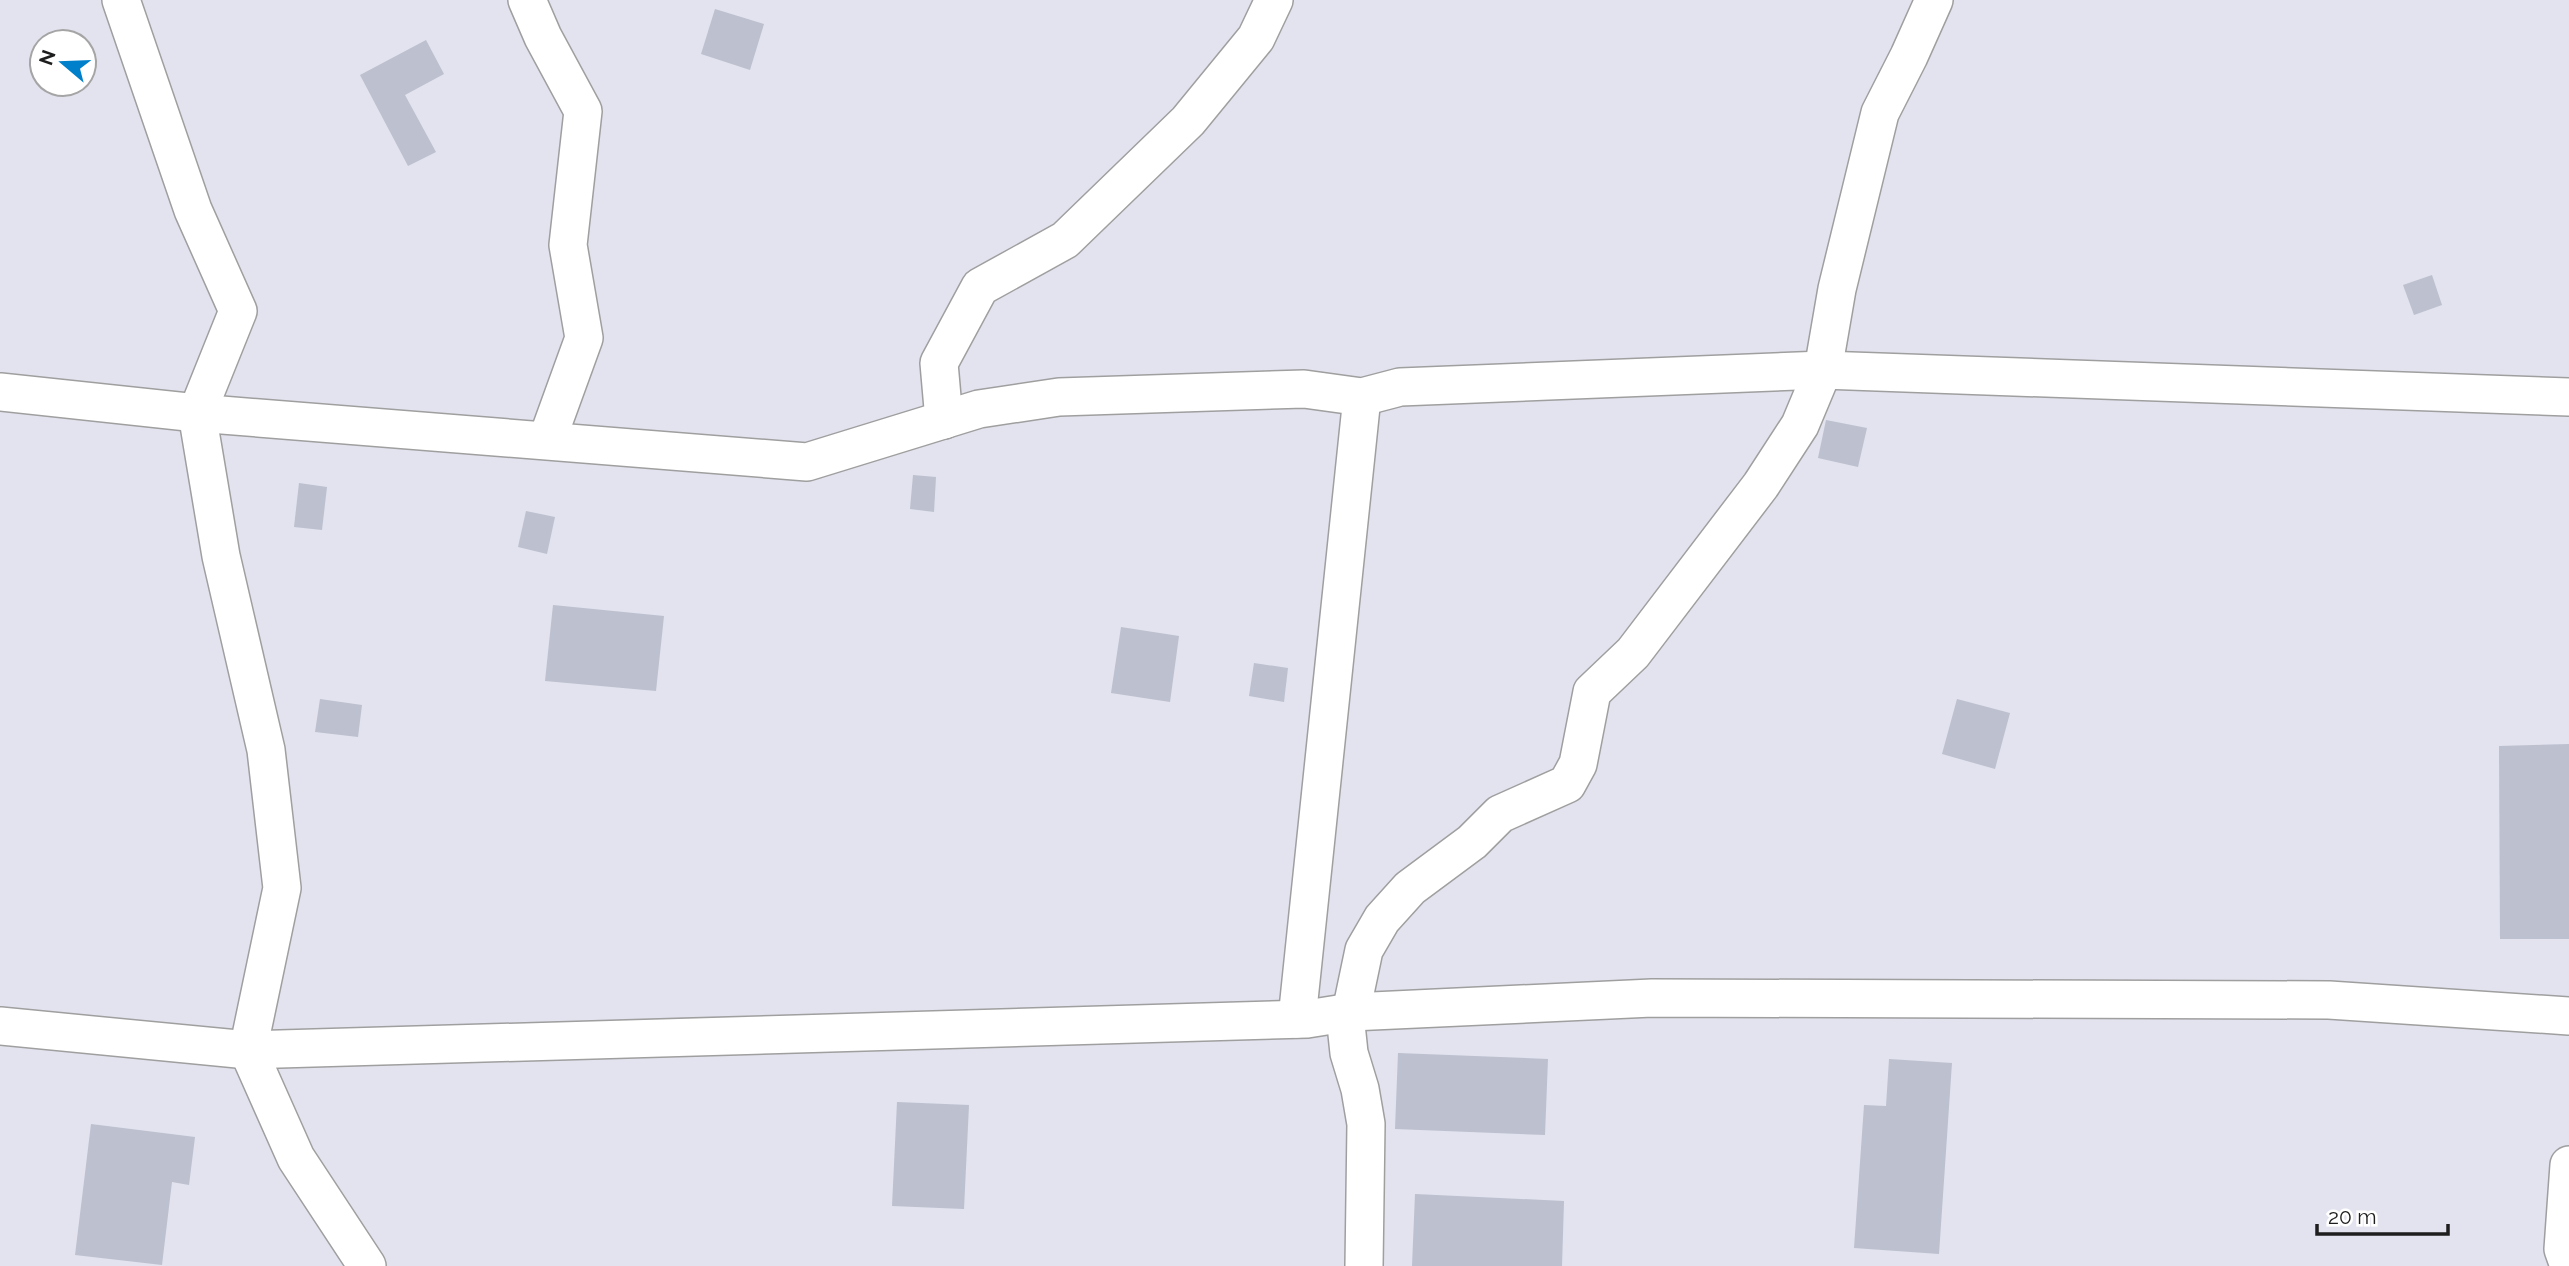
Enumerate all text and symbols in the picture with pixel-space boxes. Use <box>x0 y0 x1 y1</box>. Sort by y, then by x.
north arrow <box>28 28 98 98</box>
text: N <box>34 47 60 68</box>
scale bar <box>2317 1192 2448 1236</box>
text: 20 m <box>2328 1204 2376 1229</box>

